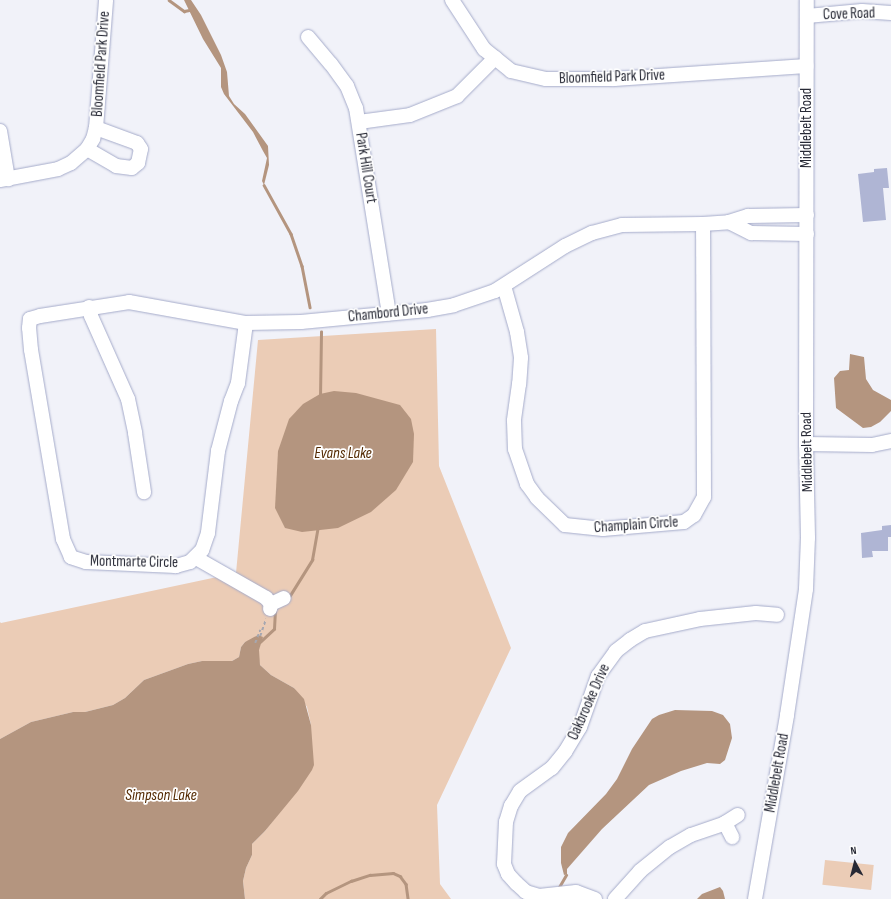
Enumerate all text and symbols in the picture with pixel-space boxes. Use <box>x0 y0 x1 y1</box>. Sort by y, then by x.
street label: Cove Road <box>823 4 875 24</box>
street label: Bloomfield Park Drive <box>88 10 114 118</box>
street label: Bloomfield Park Drive <box>559 66 665 88</box>
street label: Middlebelt Road <box>798 88 816 168</box>
street label: Park Hill Court <box>352 131 380 205</box>
street label: Chambord Drive <box>347 300 429 326</box>
street label: Middlebelt Road <box>797 412 817 492</box>
water label: Evans Lake <box>314 444 372 464</box>
street label: Champlain Circle <box>593 513 679 537</box>
street label: Montmarte Circle <box>90 552 178 572</box>
street label: Oakbrooke Drive <box>564 661 614 743</box>
street label: Middlebelt Road <box>761 732 793 814</box>
water label: Simpson Lake <box>125 786 197 806</box>
north arrow <box>835 843 875 883</box>
text: N <box>850 844 857 857</box>

